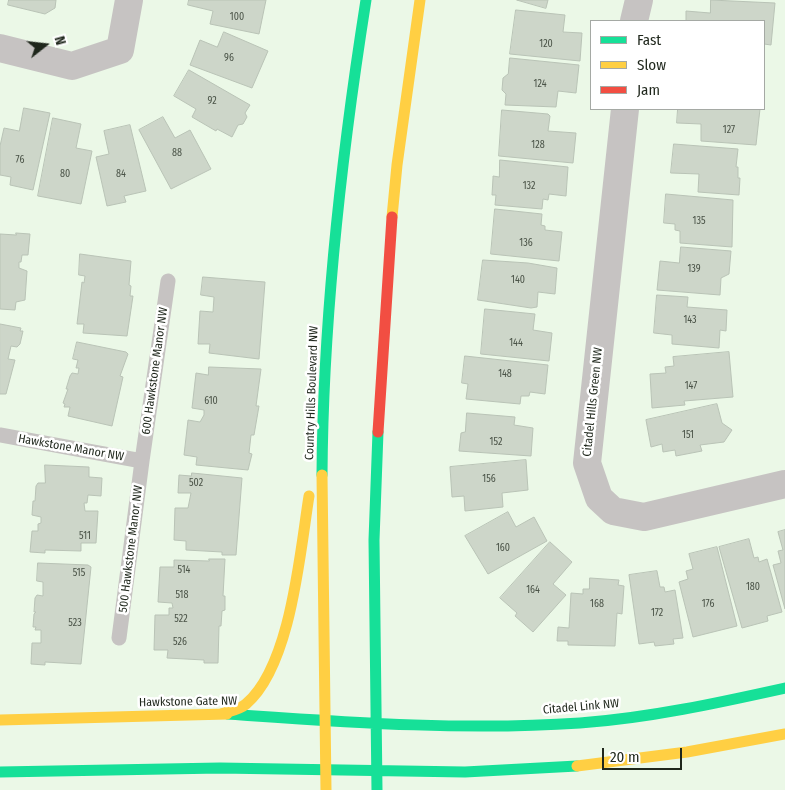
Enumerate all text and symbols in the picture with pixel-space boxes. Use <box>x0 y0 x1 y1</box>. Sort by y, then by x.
house number: 100 <box>230 11 244 23</box>
north arrow <box>20 20 70 70</box>
legend <box>590 20 765 110</box>
text: Fast <box>637 31 661 49</box>
text: N <box>51 34 69 47</box>
house number: 120 <box>539 38 553 50</box>
house number: 96 <box>224 52 234 64</box>
text: Slow <box>637 56 666 74</box>
house number: 124 <box>534 78 546 90</box>
text: Jam <box>637 81 660 99</box>
house number: 92 <box>207 95 217 107</box>
house number: 127 <box>723 124 735 136</box>
house number: 128 <box>531 139 545 151</box>
house number: 88 <box>172 147 182 159</box>
house number: 76 <box>16 154 24 166</box>
house number: 80 <box>60 168 70 180</box>
house number: 84 <box>116 168 126 180</box>
house number: 132 <box>523 180 535 192</box>
house number: 135 <box>693 215 705 227</box>
house number: 136 <box>519 237 533 249</box>
house number: 139 <box>687 263 701 275</box>
house number: 140 <box>511 274 525 286</box>
street label: 600 Hawkstone Manor NW <box>139 306 171 436</box>
house number: 143 <box>683 314 697 326</box>
street label: Country Hills Boulevard NW <box>302 326 322 460</box>
house number: 144 <box>509 337 523 349</box>
street label: Citadel Hills Green NW <box>580 347 606 457</box>
house number: 148 <box>498 368 512 380</box>
house number: 147 <box>685 380 697 392</box>
house number: 610 <box>204 395 218 407</box>
house number: 151 <box>682 429 694 441</box>
street label: Hawkstone Manor NW <box>17 432 125 464</box>
house number: 152 <box>490 436 502 448</box>
house number: 156 <box>482 473 496 485</box>
house number: 502 <box>189 477 203 489</box>
street label: 500 Hawkstone Manor NW <box>116 485 146 613</box>
house number: 511 <box>79 530 91 542</box>
house number: 160 <box>496 542 510 554</box>
house number: 514 <box>178 564 190 576</box>
house number: 515 <box>73 567 85 579</box>
house number: 180 <box>746 581 760 593</box>
house number: 164 <box>526 584 540 596</box>
house number: 518 <box>176 589 188 601</box>
house number: 168 <box>590 598 604 610</box>
house number: 176 <box>702 598 714 610</box>
house number: 172 <box>651 607 663 619</box>
house number: 522 <box>174 613 188 625</box>
house number: 523 <box>68 617 82 629</box>
house number: 526 <box>173 636 187 648</box>
street label: Hawkstone Gate NW <box>139 694 237 710</box>
street label: Citadel Link NW <box>542 696 620 718</box>
scale bar <box>605 738 685 770</box>
text: 20 m <box>610 748 640 766</box>

